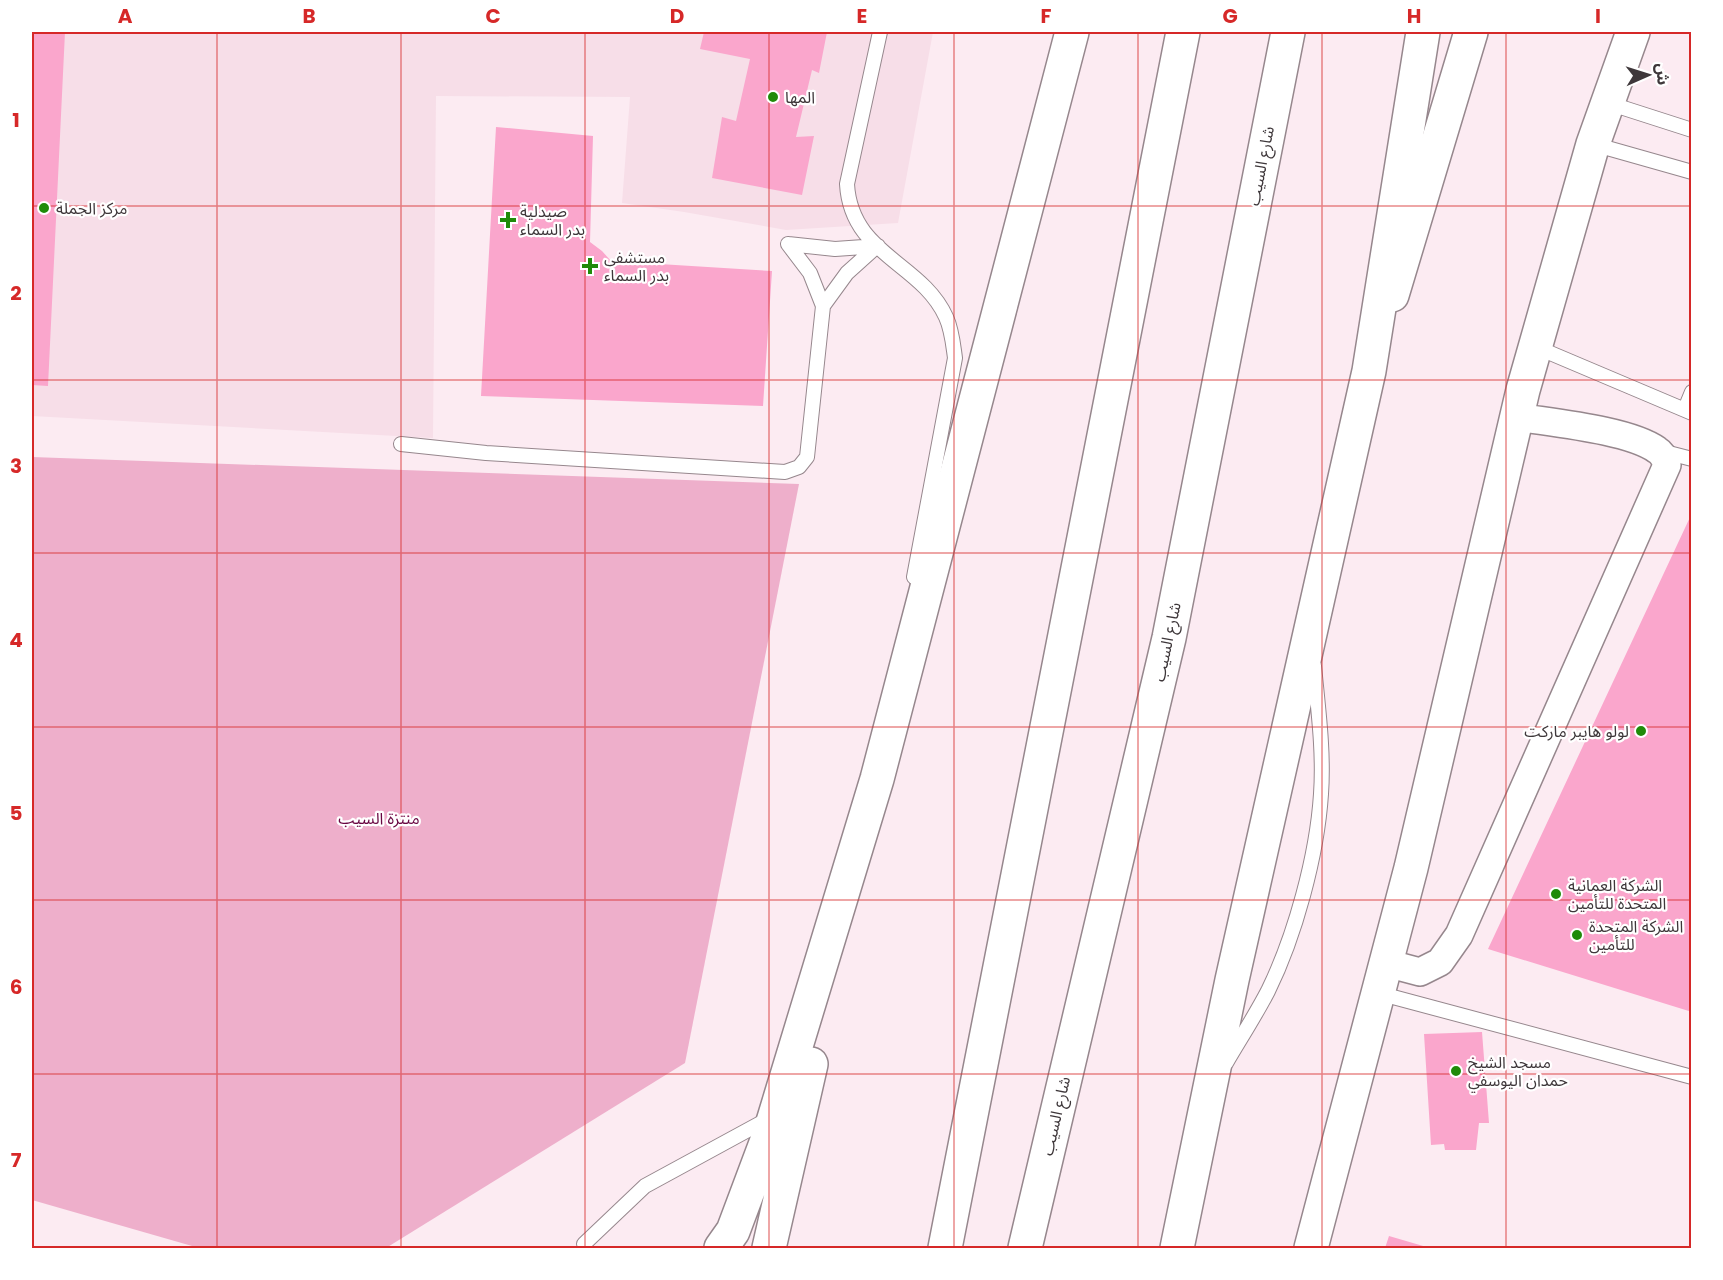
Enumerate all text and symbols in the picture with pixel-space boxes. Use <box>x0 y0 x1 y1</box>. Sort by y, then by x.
text: A <box>118 2 133 30</box>
text: B <box>302 2 316 30</box>
text: C <box>485 2 501 30</box>
text: D <box>670 2 684 30</box>
text: E <box>857 2 867 30</box>
text: F <box>1041 2 1052 30</box>
text: G <box>1222 2 1238 30</box>
text: H <box>1407 2 1421 30</box>
text: I <box>1595 2 1601 30</box>
north arrow <box>1618 45 1678 105</box>
text: ش <box>1650 63 1675 86</box>
place label: المها <box>785 86 815 109</box>
marker: المها <box>766 90 780 104</box>
text: 1 <box>12 106 20 134</box>
street label: شارع السيب <box>1242 124 1281 208</box>
place label: مركز الجملة <box>56 197 127 220</box>
place label: صيدلية بدر السماء <box>520 200 585 241</box>
marker: مركز الجملة <box>37 201 51 215</box>
marker: صيدلية بدر السماء <box>501 213 515 227</box>
place label: مستشفى بدر السماء <box>604 246 669 287</box>
marker: مستشفى بدر السماء <box>581 257 599 275</box>
text: 2 <box>10 279 22 307</box>
text: 3 <box>10 452 22 480</box>
street label: شارع السيب <box>1147 600 1188 684</box>
text: 4 <box>9 626 23 654</box>
place label: لولو هايبر ماركت <box>1524 720 1629 743</box>
marker: لولو هايبر ماركت <box>1634 724 1648 738</box>
text: 5 <box>10 799 23 827</box>
park label: منتزة السيب <box>338 807 420 830</box>
place label: الشركة العمانية المتحدة للتأمين <box>1568 874 1666 915</box>
marker: الشركة العمانية المتحدة للتأمين <box>1549 887 1563 901</box>
place label: الشركة المتحدة للتأمين <box>1589 915 1683 956</box>
marker: الشركة المتحدة للتأمين <box>1570 928 1584 942</box>
text: 6 <box>10 973 22 1001</box>
place label: مسجد الشيخ حمدان اليوسفي <box>1468 1051 1568 1092</box>
marker: مسجد الشيخ حمدان اليوسفي <box>1449 1064 1463 1078</box>
street label: شارع السيب <box>1036 1074 1077 1158</box>
text: 7 <box>11 1146 22 1174</box>

